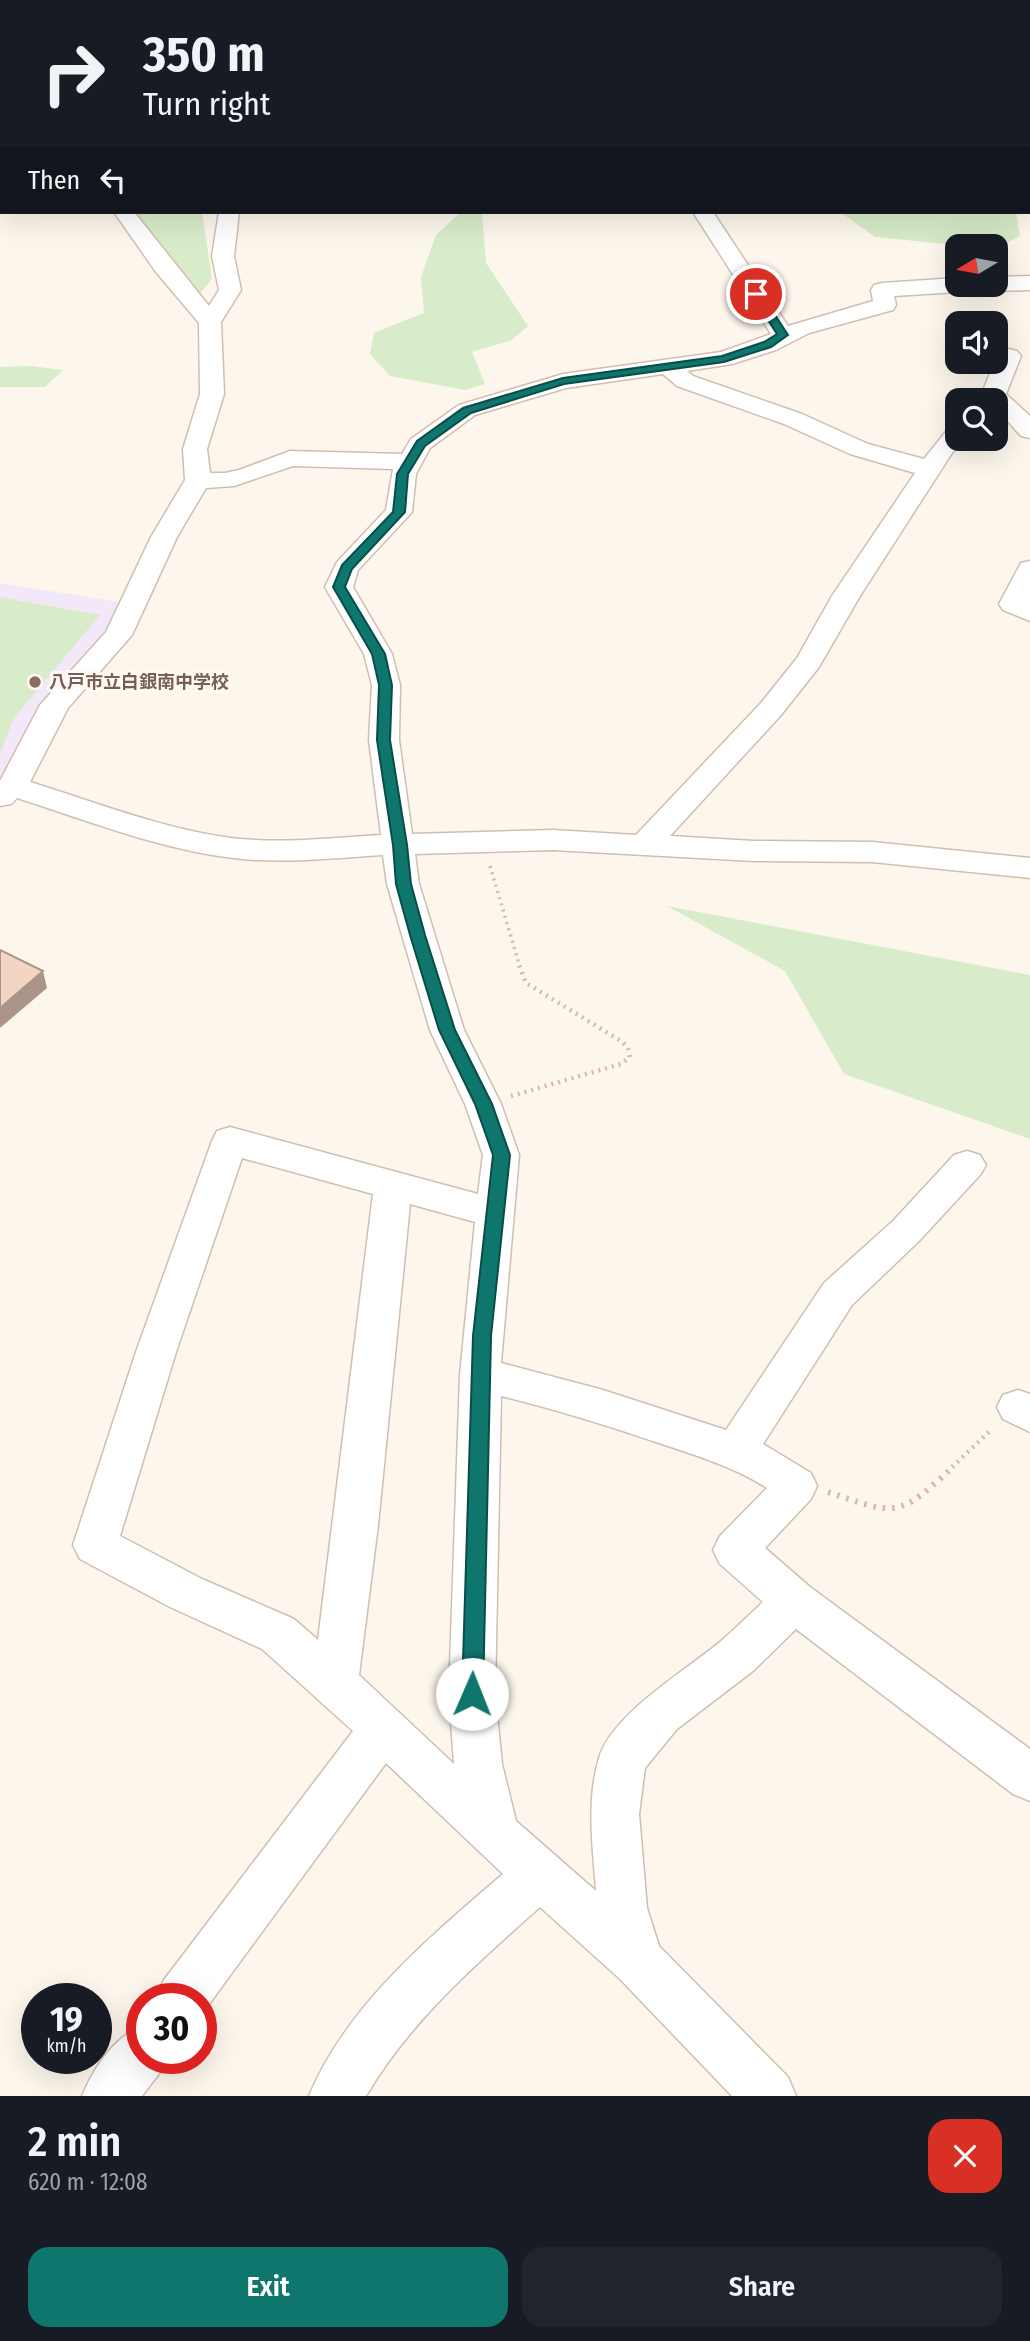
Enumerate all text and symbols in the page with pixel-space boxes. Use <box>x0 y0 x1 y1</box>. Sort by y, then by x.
text: 350 m <box>143 25 265 84</box>
icon: right <box>28 28 119 119</box>
text: Turn right <box>143 85 270 123</box>
icon: left <box>94 161 132 199</box>
text: Then <box>28 165 80 196</box>
north arrow <box>945 234 1008 298</box>
map controls <box>945 234 1008 451</box>
pin <box>726 264 786 324</box>
icon: arrive <box>737 275 775 313</box>
button: sound <box>945 311 1008 374</box>
button: search <box>945 388 1008 451</box>
place label: 八戸市立白銀南中学校 <box>49 671 229 693</box>
marker: 八戸市立白銀南中学校 <box>27 674 43 690</box>
position arrow <box>435 1657 509 1731</box>
speed limit sign: 30 <box>126 1983 217 2074</box>
text: 19 <box>50 1998 83 2040</box>
text: km/h <box>46 2035 87 2057</box>
text: 2 min <box>28 2117 121 2167</box>
button: close <box>928 2119 1002 2193</box>
text: 620 m · 12:08 <box>28 2168 148 2196</box>
button: Exit <box>28 2247 508 2327</box>
button: Share <box>522 2247 1002 2327</box>

